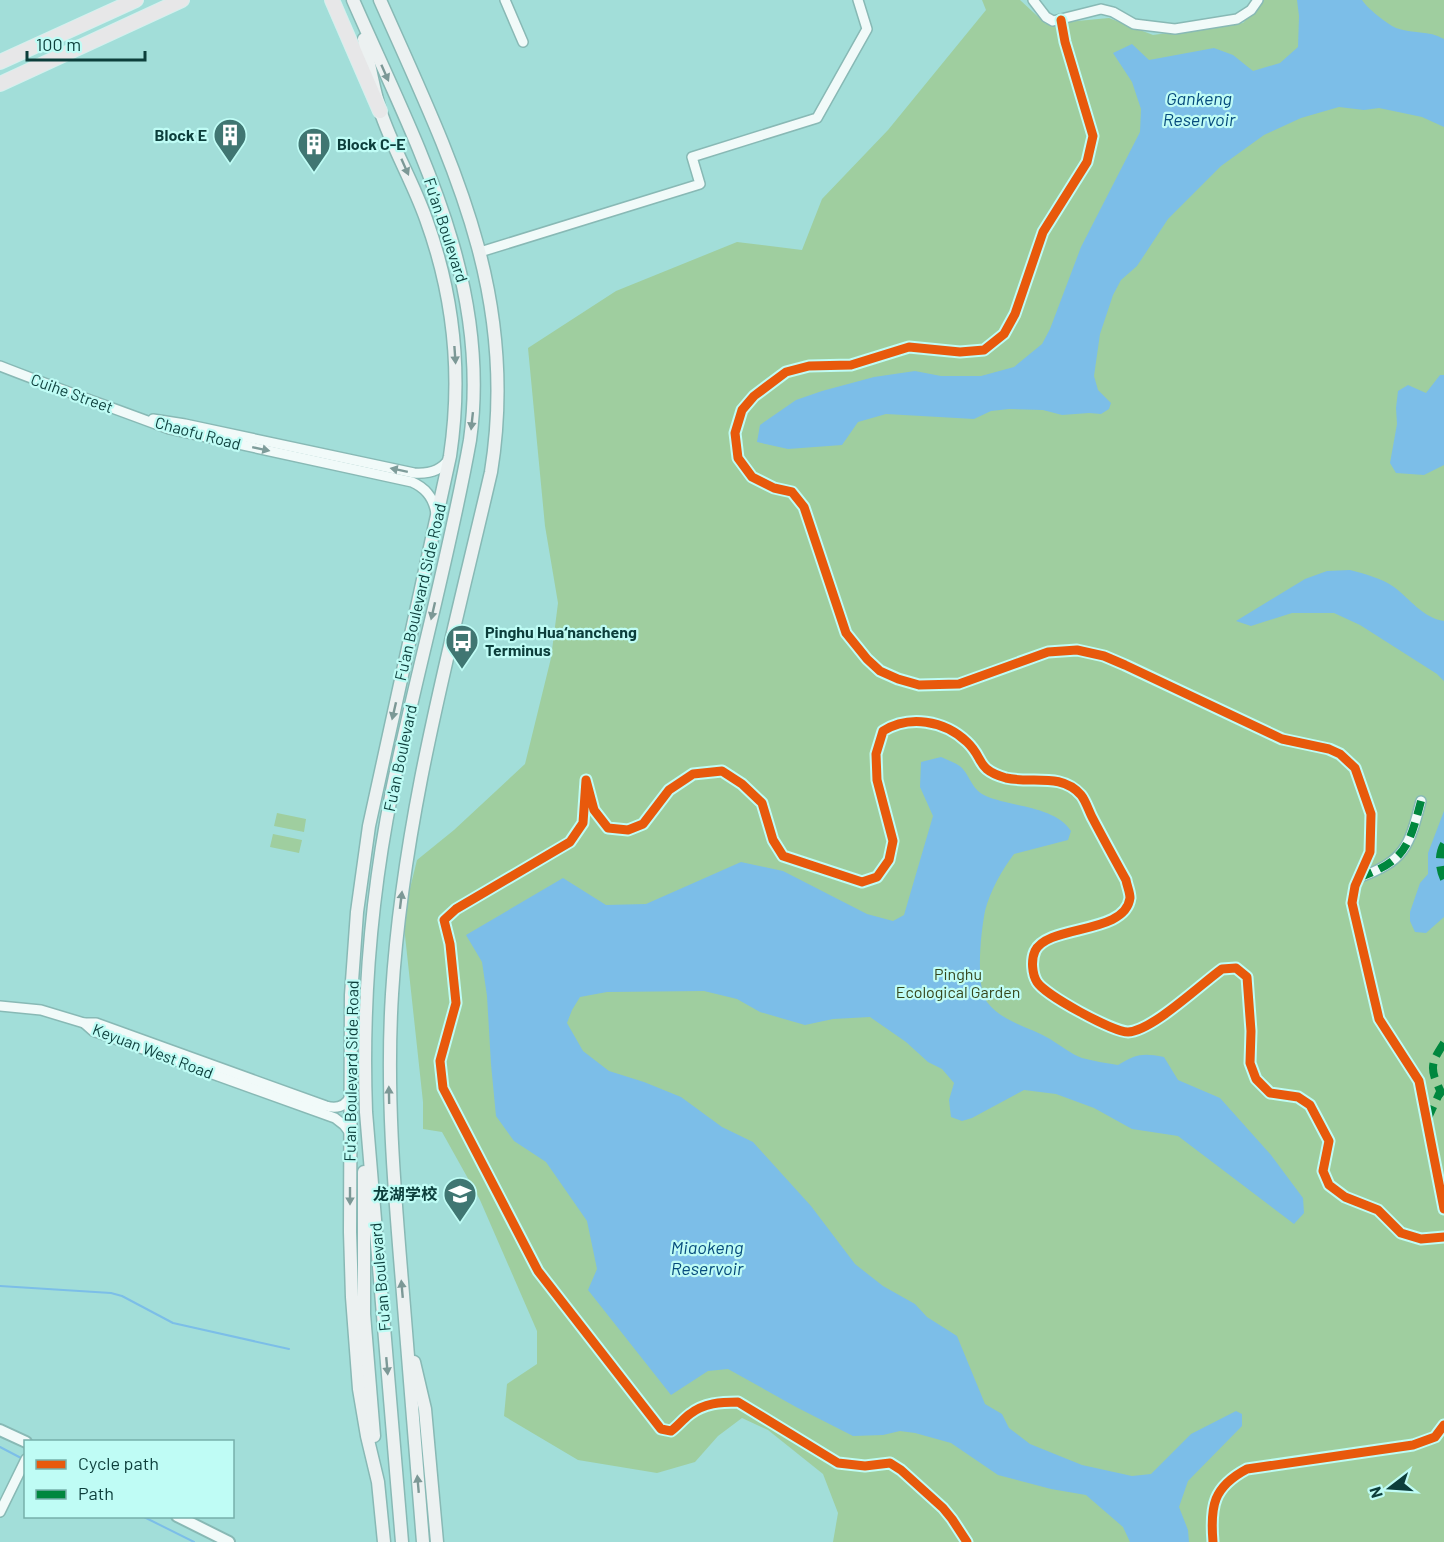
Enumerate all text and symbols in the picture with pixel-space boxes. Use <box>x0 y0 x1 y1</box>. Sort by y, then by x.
scale bar <box>27 24 146 62</box>
text: 100 m <box>36 33 81 55</box>
one-way arrow <box>381 64 390 82</box>
water label: Gankeng Reservoir <box>1163 87 1236 130</box>
building icon: Block E <box>212 117 248 164</box>
place label: Block E <box>155 125 207 144</box>
building icon: Block C-E <box>296 126 332 173</box>
place label: Block C-E <box>337 134 406 153</box>
one-way arrow <box>400 159 410 177</box>
street label: Fu'an Boulevard <box>421 175 472 285</box>
one-way arrow <box>450 345 460 364</box>
street label: Cuihe Street <box>28 369 116 416</box>
one-way arrow <box>467 411 477 430</box>
street label: Chaofu Road <box>153 412 243 453</box>
one-way arrow <box>252 445 271 455</box>
one-way arrow <box>390 464 409 474</box>
street label: Fu'an Boulevard Side Road <box>390 501 449 682</box>
one-way arrow <box>427 602 437 621</box>
place label: Pinghu Hua‘nancheng Terminus <box>485 622 637 659</box>
bus stop icon: Pinghu Hua‘nancheng Terminus <box>444 623 480 670</box>
one-way arrow <box>388 702 398 720</box>
street label: Fu'an Boulevard <box>379 703 420 813</box>
one-way arrow <box>396 891 405 910</box>
park label: Pinghu Ecological Garden <box>896 964 1020 1001</box>
street label: Fu'an Boulevard Side Road <box>339 980 362 1162</box>
street label: Keyuan West Road <box>90 1019 216 1082</box>
one-way arrow <box>384 1085 394 1104</box>
school or university icon: 龙湖学校 <box>442 1176 478 1223</box>
place label: 龙湖学校 <box>373 1184 438 1203</box>
one-way arrow <box>345 1187 355 1206</box>
street label: Fu'an Boulevard <box>365 1222 394 1332</box>
water label: Miaokeng Reservoir <box>671 1236 744 1279</box>
one-way arrow <box>397 1280 407 1299</box>
one-way arrow <box>383 1357 392 1376</box>
legend <box>24 1440 234 1518</box>
text: Cycle path <box>78 1452 159 1474</box>
north arrow <box>1360 1458 1420 1518</box>
one-way arrow <box>413 1474 423 1493</box>
text: Path <box>78 1482 114 1504</box>
text: N <box>1365 1485 1386 1500</box>

